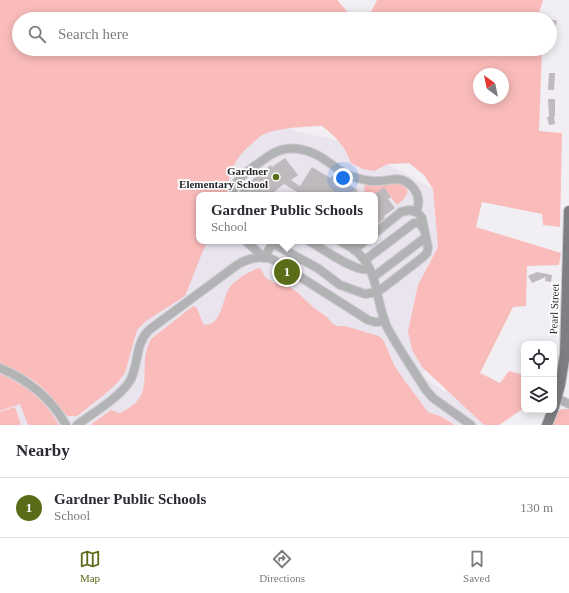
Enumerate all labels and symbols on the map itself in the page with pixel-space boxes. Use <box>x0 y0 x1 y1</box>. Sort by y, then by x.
north arrow <box>473 68 509 104</box>
place label: Gardner Elementary School <box>179 165 268 190</box>
your location <box>333 168 353 188</box>
marker: Gardner Elementary School <box>271 172 281 182</box>
pin: 1 <box>274 257 300 287</box>
street label: Pearl Street <box>547 283 561 335</box>

